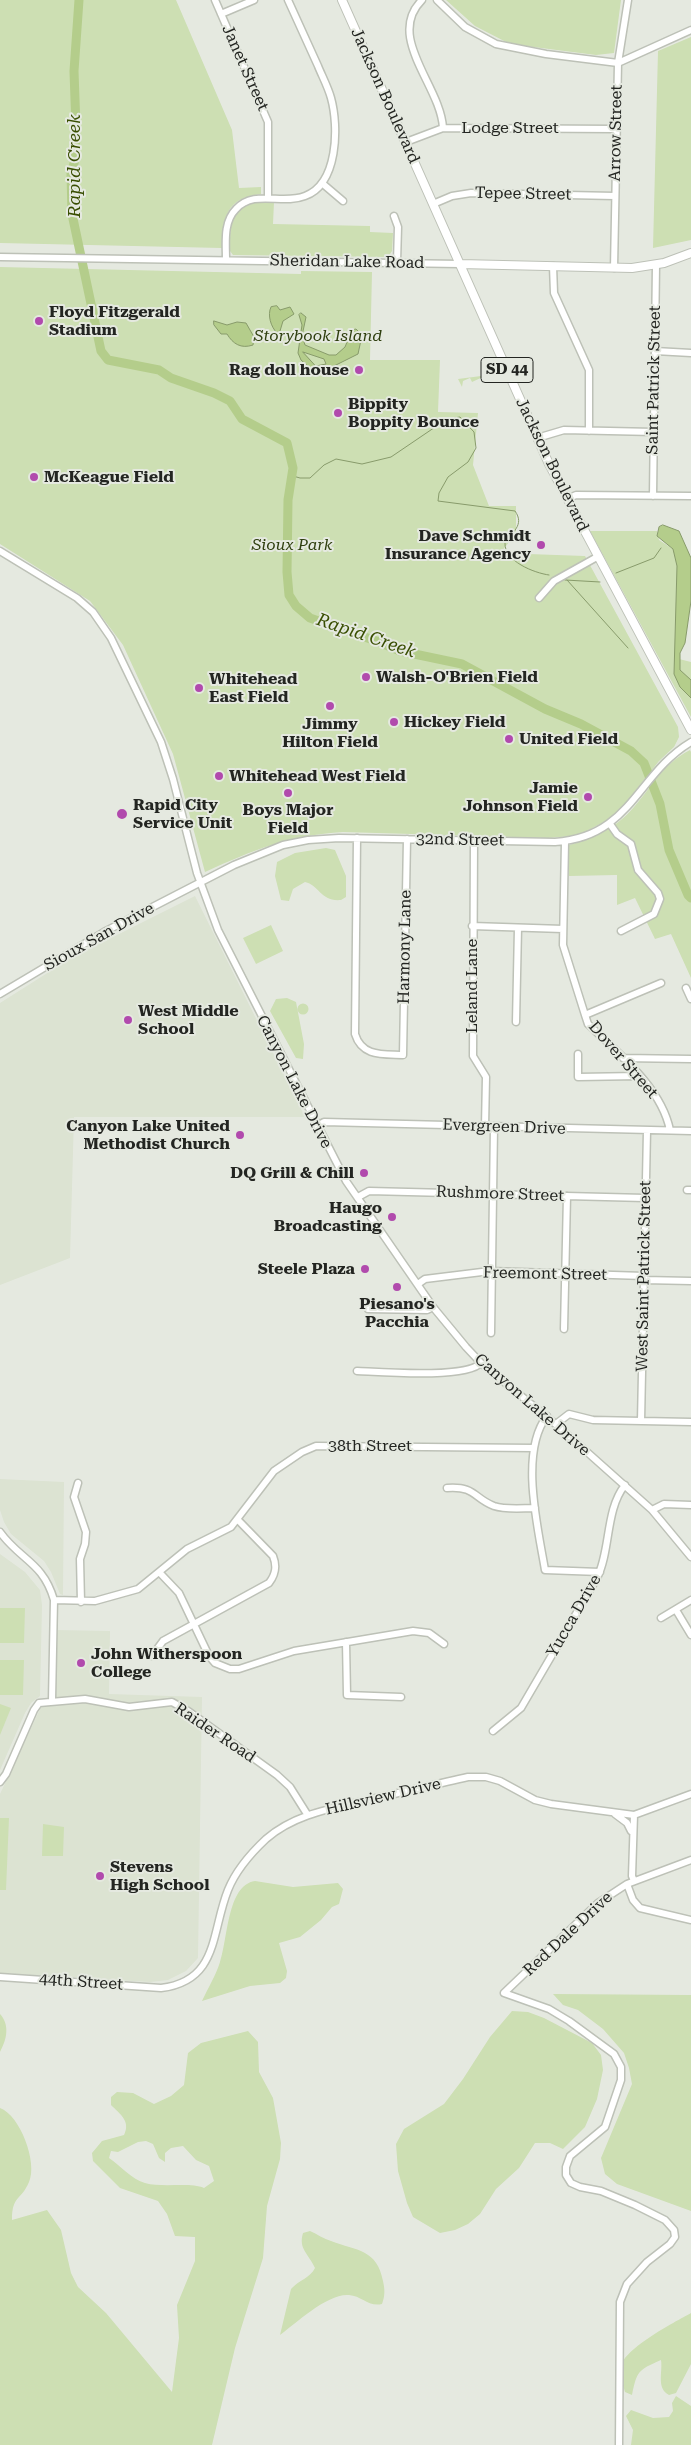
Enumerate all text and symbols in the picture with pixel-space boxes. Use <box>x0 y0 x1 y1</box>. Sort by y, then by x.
street label: Janet Street <box>217 22 273 114</box>
street label: Jackson Boulevard <box>346 25 424 167</box>
street label: Arrow Street <box>606 84 626 182</box>
water label: Rapid Creek <box>64 114 86 218</box>
street label: Lodge Street <box>461 118 559 138</box>
street label: Tepee Street <box>475 184 571 204</box>
street label: Sheridan Lake Road <box>270 251 424 273</box>
place label: Floyd Fitzgerald Stadium <box>49 302 180 340</box>
street label: Saint Patrick Street <box>643 305 665 455</box>
marker: Floyd Fitzgerald Stadium <box>33 315 45 327</box>
park label: Storybook Island <box>254 326 382 346</box>
road number: SD 44 <box>481 358 533 382</box>
place label: Rag doll house <box>229 360 349 380</box>
marker: Rag doll house <box>353 364 365 376</box>
place label: Bippity Boppity Bounce <box>348 394 479 432</box>
street label: Jackson Boulevard <box>511 395 593 535</box>
marker: Bippity Boppity Bounce <box>332 407 344 419</box>
place label: McKeague Field <box>44 467 174 487</box>
marker: McKeague Field <box>28 471 40 483</box>
place label: Dave Schmidt Insurance Agency <box>385 526 531 564</box>
park label: Sioux Park <box>252 535 332 555</box>
marker: Dave Schmidt Insurance Agency <box>535 539 547 551</box>
water label: Rapid Creek <box>314 609 418 663</box>
place label: Walsh-O'Brien Field <box>376 667 538 687</box>
place label: Whitehead East Field <box>209 669 297 707</box>
marker: Walsh-O'Brien Field <box>360 671 372 683</box>
marker: Whitehead East Field <box>193 682 205 694</box>
marker: Jimmy Hilton Field <box>324 700 336 712</box>
place label: Hickey Field <box>404 712 505 732</box>
place label: Jimmy Hilton Field <box>282 714 378 752</box>
marker: Hickey Field <box>388 716 400 728</box>
place label: United Field <box>519 729 618 749</box>
marker: United Field <box>503 733 515 745</box>
place label: Whitehead West Field <box>229 766 406 786</box>
marker: Whitehead West Field <box>213 770 225 782</box>
place label: Jamie Johnson Field <box>463 778 578 816</box>
marker: Boys Major Field <box>282 787 294 799</box>
marker: Jamie Johnson Field <box>582 791 594 803</box>
place label: Rapid City Service Unit <box>133 795 232 833</box>
place label: Boys Major Field <box>243 800 333 838</box>
marker: Rapid City Service Unit <box>115 807 129 821</box>
street label: 32nd Street <box>416 830 504 850</box>
street label: Harmony Lane <box>394 890 416 1004</box>
street label: Sioux San Drive <box>40 899 158 975</box>
street label: Leland Lane <box>462 939 482 1033</box>
place label: West Middle School <box>138 1001 239 1039</box>
street label: Canyon Lake Drive <box>252 1012 336 1152</box>
marker: West Middle School <box>122 1014 134 1026</box>
street label: Dover Street <box>584 1017 662 1103</box>
street label: Evergreen Drive <box>442 1115 566 1139</box>
place label: Canyon Lake United Methodist Church <box>66 1116 230 1154</box>
marker: Canyon Lake United Methodist Church <box>234 1129 246 1141</box>
place label: DQ Grill & Chill <box>230 1163 354 1183</box>
marker: DQ Grill & Chill <box>358 1167 370 1179</box>
street label: West Saint Patrick Street <box>633 1180 655 1372</box>
street label: Rushmore Street <box>436 1182 564 1206</box>
place label: Haugo Broadcasting <box>274 1198 382 1236</box>
marker: Haugo Broadcasting <box>386 1211 398 1223</box>
place label: Steele Plaza <box>258 1259 355 1279</box>
marker: Steele Plaza <box>359 1263 371 1275</box>
street label: Freemont Street <box>483 1263 607 1285</box>
marker: Piesano's Pacchia <box>391 1281 403 1293</box>
place label: Piesano's Pacchia <box>359 1294 435 1332</box>
street label: Canyon Lake Drive <box>470 1350 594 1460</box>
street label: 38th Street <box>328 1436 412 1456</box>
street label: Yucca Drive <box>543 1571 605 1661</box>
place label: John Witherspoon College <box>91 1644 242 1682</box>
marker: John Witherspoon College <box>75 1657 87 1669</box>
street label: Raider Road <box>171 1699 259 1767</box>
street label: Hillsview Drive <box>323 1774 443 1820</box>
place label: Stevens High School <box>110 1857 209 1895</box>
marker: Stevens High School <box>94 1870 106 1882</box>
street label: Red Dale Drive <box>520 1888 616 1980</box>
street label: 44th Street <box>38 1969 124 1995</box>

